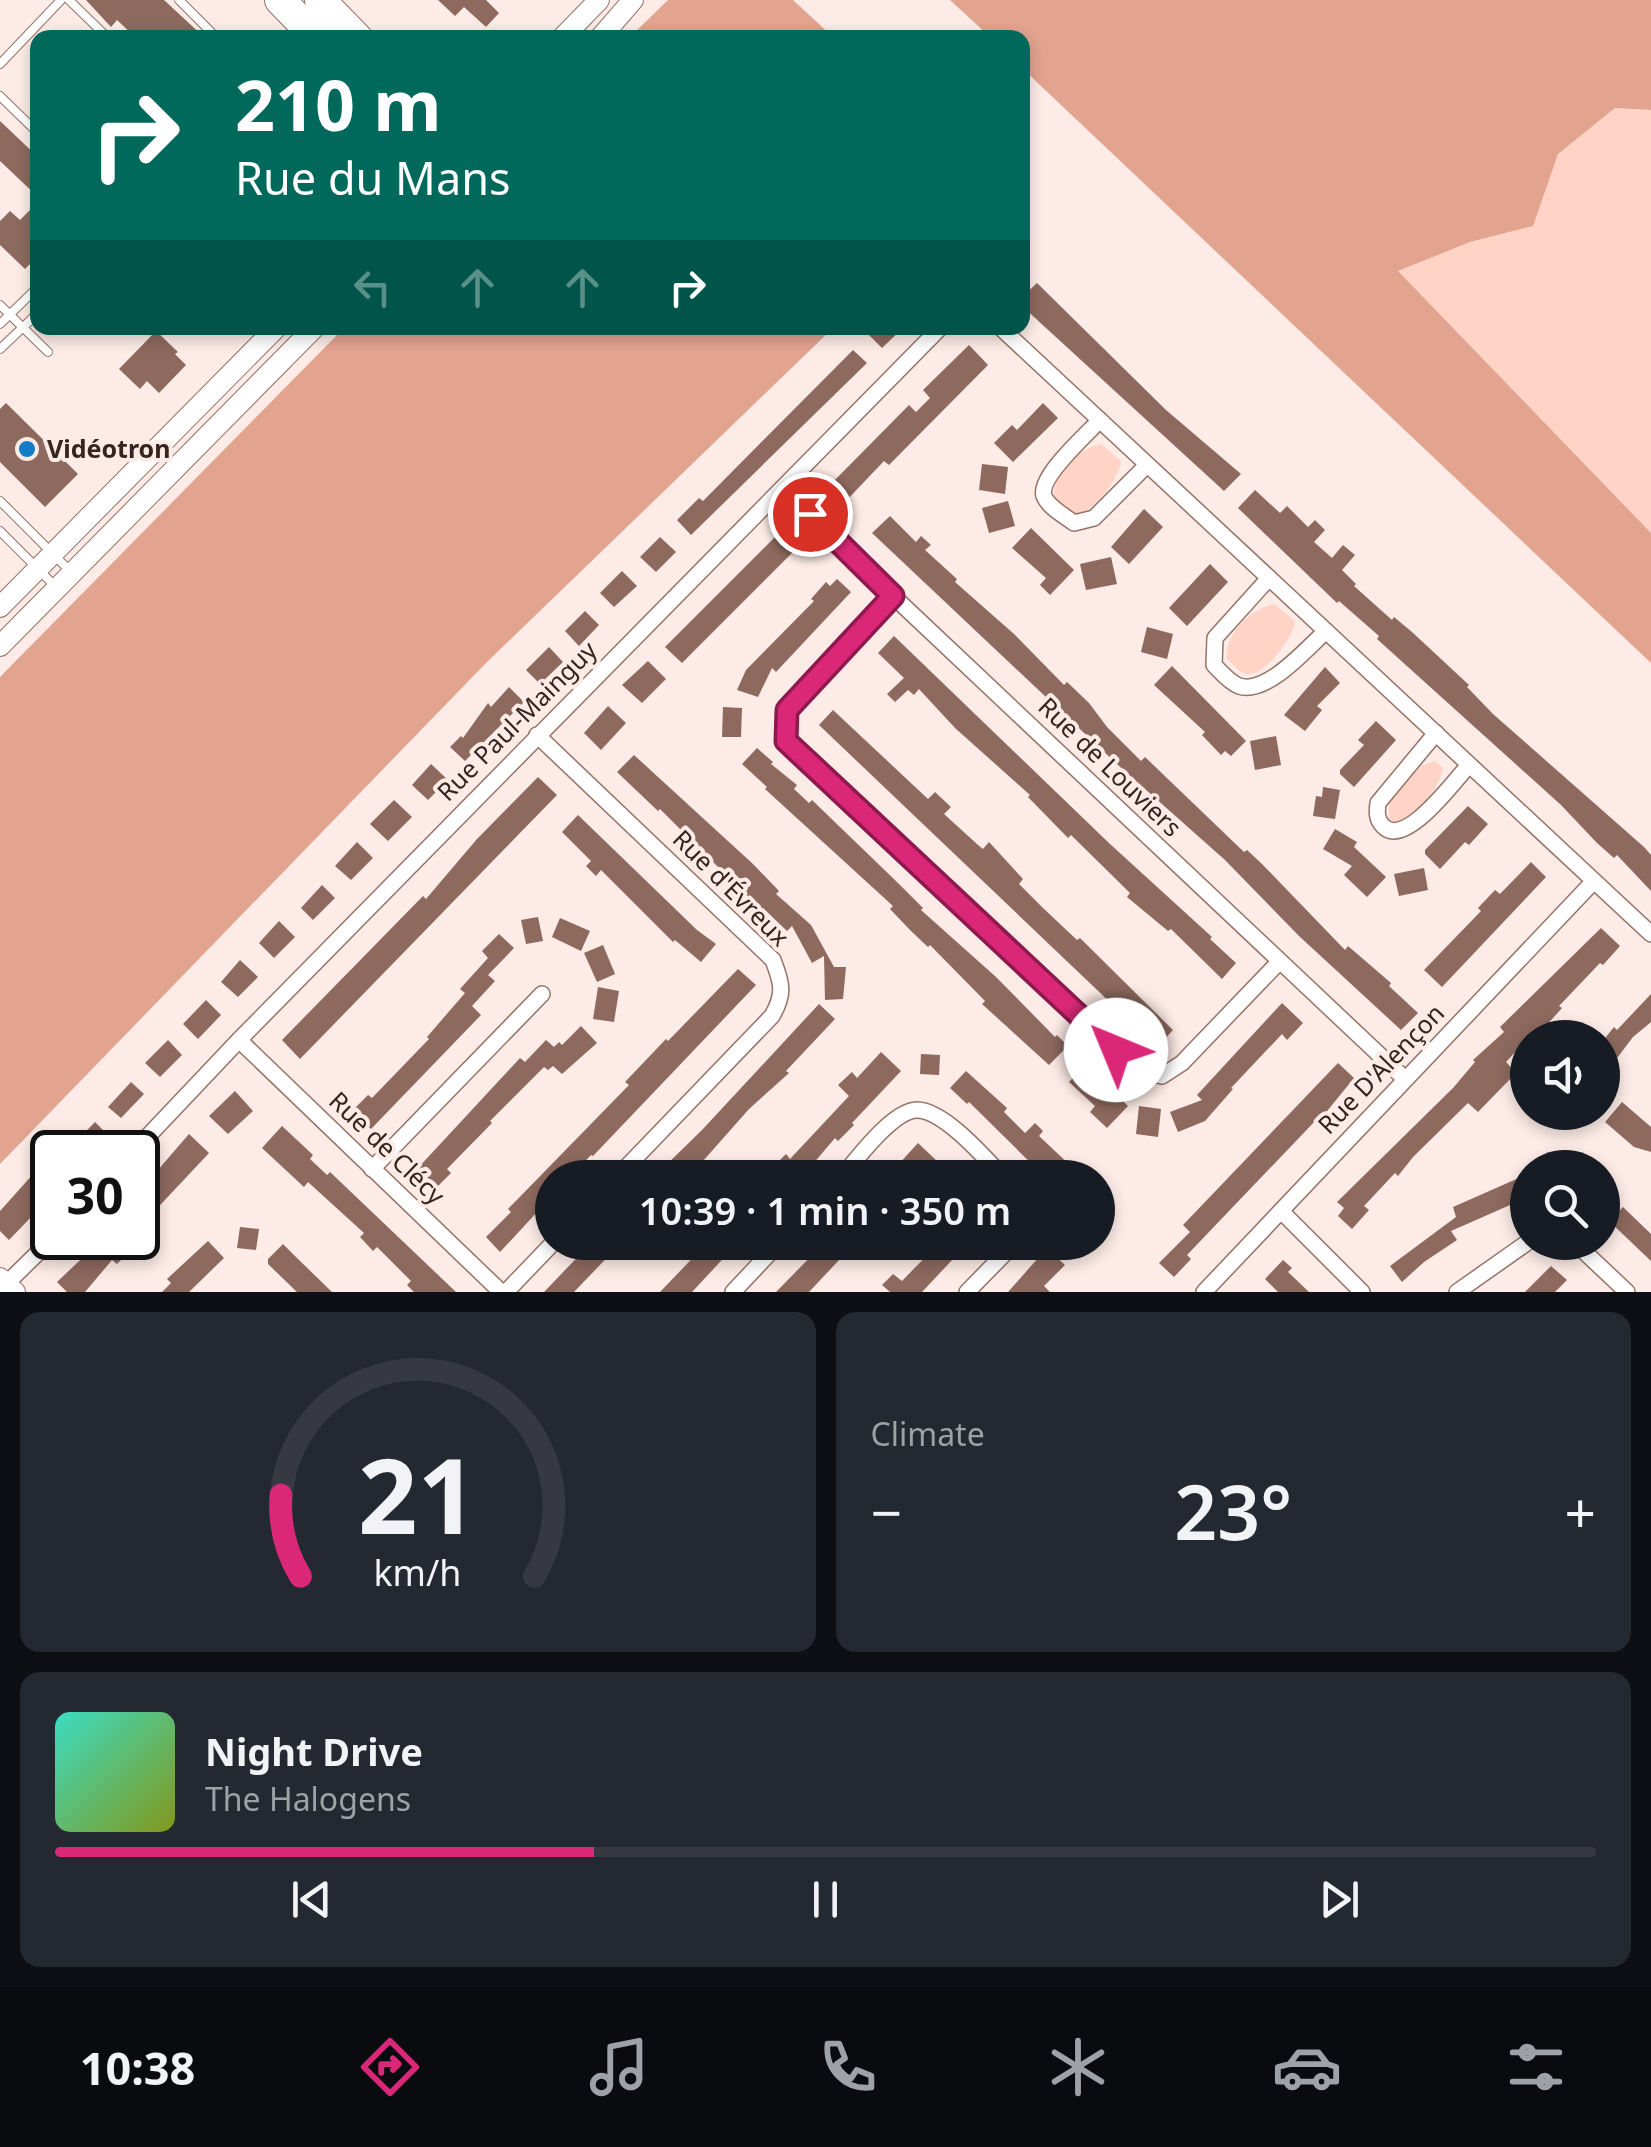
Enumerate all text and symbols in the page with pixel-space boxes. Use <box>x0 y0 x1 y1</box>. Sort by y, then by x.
text: 210 m <box>235 56 442 152</box>
icon: right <box>70 70 200 200</box>
text: Rue du Mans <box>235 147 511 208</box>
icon: left <box>345 260 400 315</box>
icon: ahead <box>450 260 505 315</box>
icon: ahead <box>555 260 610 315</box>
icon: right <box>660 260 715 315</box>
place label: Vidéotron <box>47 431 170 465</box>
marker: Vidéotron <box>16 438 38 460</box>
pin <box>768 472 853 557</box>
icon: arrive <box>783 487 838 542</box>
street label: Rue Paul-Mainguy <box>429 633 604 808</box>
street label: Rue de Louviers <box>1032 689 1190 843</box>
street label: Rue d'Évreux <box>666 822 797 953</box>
street label: Rue D'Alençon <box>1310 996 1451 1141</box>
position arrow <box>1064 998 1168 1102</box>
map controls <box>1510 1020 1620 1260</box>
button: sound <box>1510 1020 1620 1130</box>
street label: Rue de Clécy <box>322 1083 453 1211</box>
speed limit sign: 30 <box>30 1130 160 1260</box>
button: search <box>1510 1150 1620 1260</box>
text: 10:39 · 1 min · 350 m <box>639 1184 1011 1236</box>
text: Climate <box>871 1412 985 1455</box>
text: 21 <box>358 1423 477 1564</box>
text: 23° <box>1174 1460 1292 1562</box>
text: − <box>871 1474 902 1549</box>
text: + <box>1565 1474 1596 1549</box>
text: km/h <box>374 1548 462 1596</box>
text: Night Drive <box>205 1725 423 1777</box>
text: The Halogens <box>205 1777 411 1820</box>
icon: previous <box>284 1872 339 1927</box>
icon: pause <box>798 1872 853 1927</box>
icon: next <box>1312 1872 1367 1927</box>
icon: directions <box>355 2032 425 2102</box>
icon: music <box>584 2032 654 2102</box>
icon: phone <box>813 2032 883 2102</box>
icon: climate <box>1043 2032 1113 2102</box>
icon: car <box>1272 2032 1342 2102</box>
icon: filters <box>1501 2032 1571 2102</box>
text: 10:38 <box>80 2037 195 2098</box>

